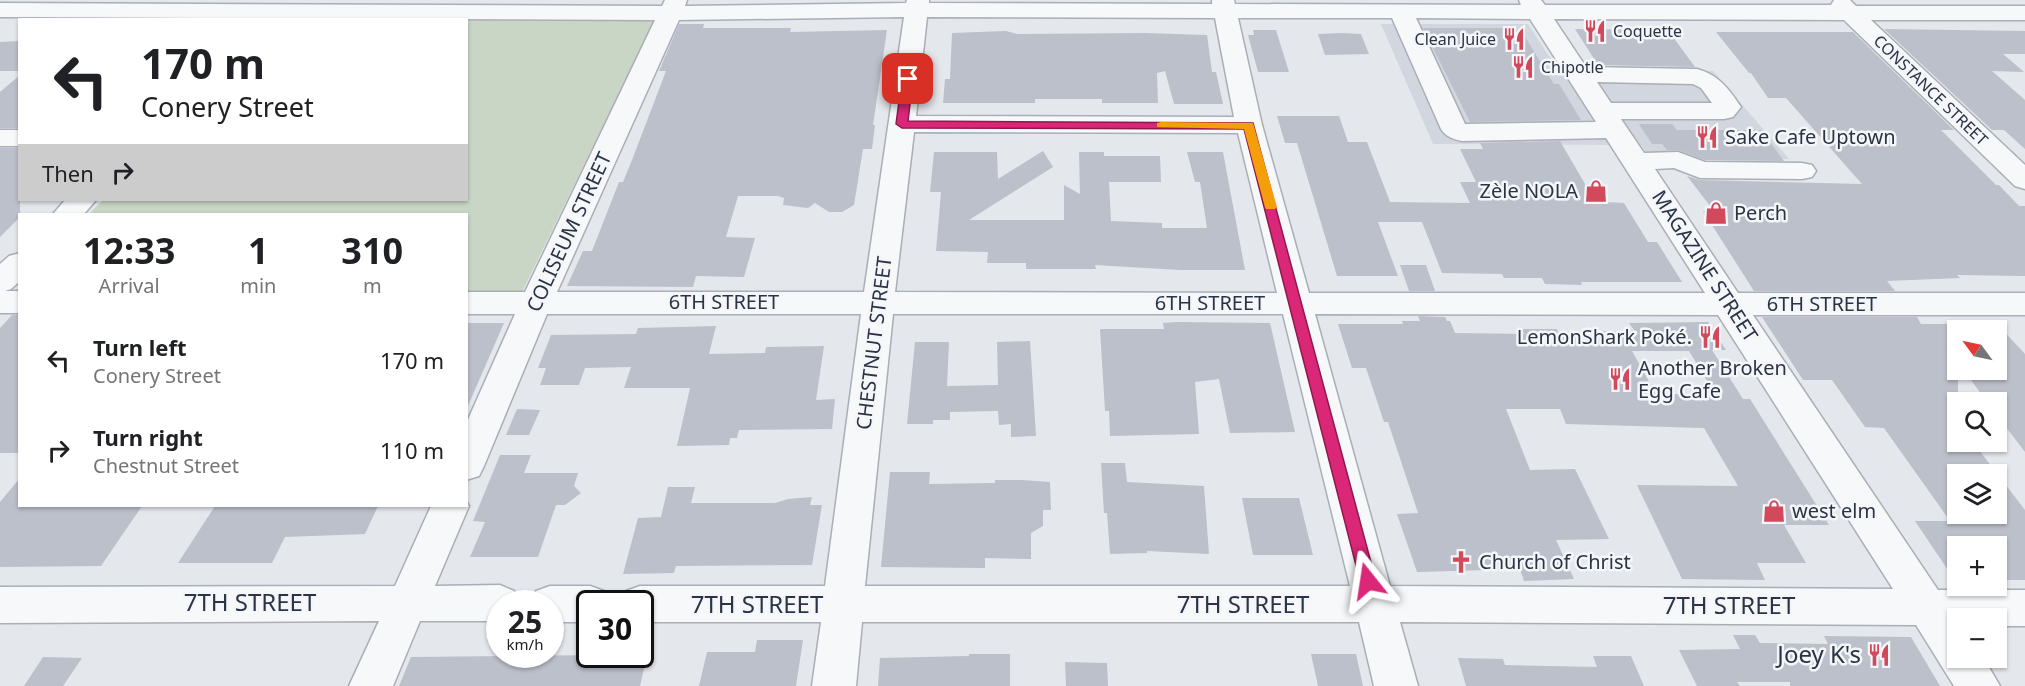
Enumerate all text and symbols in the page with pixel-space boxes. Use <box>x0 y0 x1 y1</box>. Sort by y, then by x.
restaurant icon: Coquette <box>1582 18 1608 44</box>
place label: Coquette <box>1613 20 1682 42</box>
restaurant icon: Clean Juice <box>1501 26 1527 52</box>
place label: Clean Juice <box>1415 28 1496 50</box>
street label: CONSTANCE STREET <box>1869 30 1993 150</box>
text: 170 m <box>141 34 265 91</box>
icon: left <box>42 42 120 120</box>
pin <box>882 53 933 104</box>
restaurant icon: Chipotle <box>1510 54 1536 80</box>
place label: Chipotle <box>1541 56 1604 78</box>
icon: arrive <box>891 62 924 95</box>
text: Conery Street <box>141 88 314 125</box>
place label: Sake Cafe Uptown <box>1725 123 1896 150</box>
restaurant icon: Sake Cafe Uptown <box>1694 124 1720 150</box>
street label: COLISEUM STREET <box>520 148 617 316</box>
icon: right <box>106 156 139 189</box>
text: Then <box>42 158 94 188</box>
place label: Zèle NOLA <box>1480 177 1578 204</box>
shop icon: Zèle NOLA <box>1583 178 1609 204</box>
street label: MAGAZINE STREET <box>1646 185 1765 347</box>
place label: Perch <box>1734 199 1787 226</box>
shop icon: Perch <box>1703 200 1729 226</box>
text: 12:33 <box>83 226 175 275</box>
text: 1 <box>248 226 269 275</box>
text: 310 <box>341 226 403 275</box>
street label: CHESTNUT STREET <box>849 255 898 431</box>
text: Arrival <box>99 272 160 299</box>
text: min <box>240 272 276 299</box>
text: m <box>363 272 382 299</box>
street label: 6TH STREET <box>669 288 779 315</box>
street label: 6TH STREET <box>1155 289 1265 316</box>
street label: 6TH STREET <box>1767 290 1877 317</box>
north arrow <box>1947 320 2007 380</box>
map controls <box>1947 320 2007 668</box>
place label: LemonShark Poké. <box>1517 323 1692 350</box>
restaurant icon: LemonShark Poké. <box>1697 324 1723 350</box>
text: Turn left <box>93 332 187 362</box>
icon: left <box>42 344 75 377</box>
text: 170 m <box>380 345 444 375</box>
place label: Another Broken Egg Cafe <box>1638 354 1787 404</box>
text: Conery Street <box>93 362 221 389</box>
restaurant icon: Another Broken Egg Cafe <box>1607 366 1633 392</box>
button: search <box>1947 392 2007 452</box>
text: Turn right <box>93 422 203 452</box>
icon: right <box>42 434 75 467</box>
text: 110 m <box>380 435 444 465</box>
text: Chestnut Street <box>93 452 239 479</box>
button: layers <box>1947 464 2007 524</box>
place label: west elm <box>1792 497 1876 524</box>
shop icon: west elm <box>1761 498 1787 524</box>
button: + <box>1947 536 2007 596</box>
place label: Church of Christ <box>1479 548 1631 575</box>
position arrow <box>1336 549 1400 613</box>
church icon: Church of Christ <box>1448 549 1474 575</box>
street label: 7TH STREET <box>184 585 317 618</box>
street label: 7TH STREET <box>691 587 824 620</box>
street label: 7TH STREET <box>1177 587 1310 620</box>
street label: 7TH STREET <box>1663 588 1796 621</box>
speed limit sign: 30 <box>576 590 654 668</box>
text: 25 <box>508 601 542 642</box>
button: − <box>1947 608 2007 668</box>
text: km/h <box>507 634 543 654</box>
place label: Joey K's <box>1775 637 1861 670</box>
restaurant icon: Joey K's <box>1866 642 1892 668</box>

